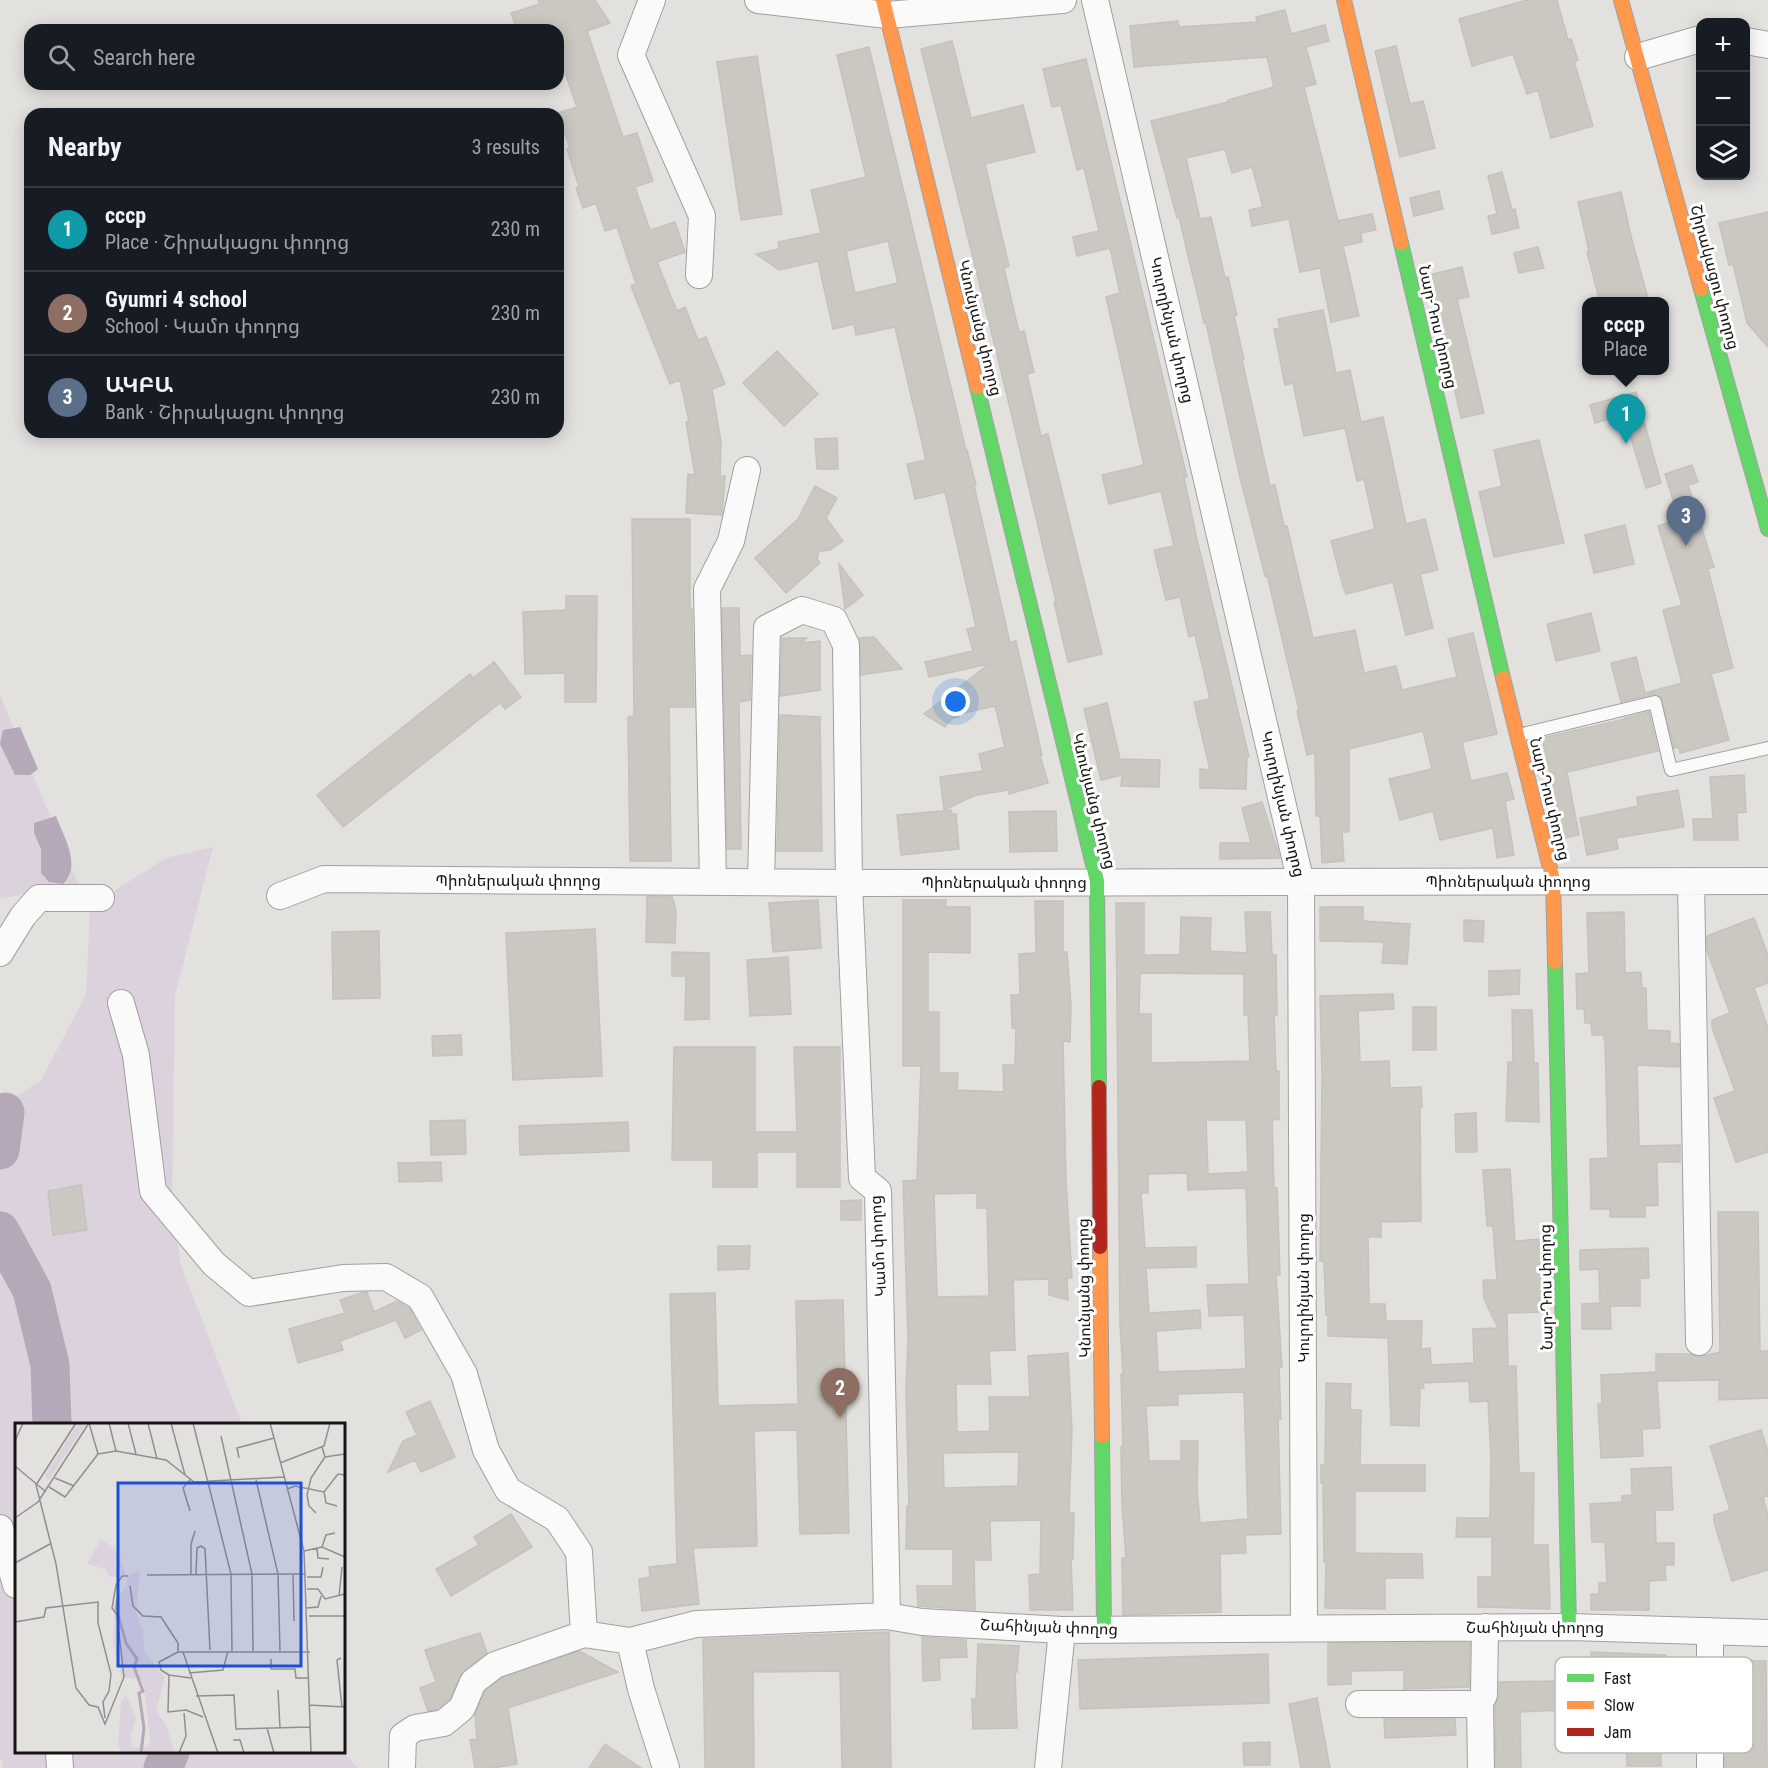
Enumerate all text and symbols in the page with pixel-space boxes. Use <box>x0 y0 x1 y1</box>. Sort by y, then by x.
map controls <box>1696 18 1750 180</box>
button: + <box>1696 18 1750 72</box>
search box <box>24 24 564 90</box>
icon: search <box>45 41 78 74</box>
text: Search here <box>93 45 195 70</box>
button: − <box>1696 72 1750 126</box>
button: layers <box>1696 126 1750 180</box>
text: Nearby <box>48 132 122 162</box>
text: 3 results <box>472 135 540 159</box>
text: ссср <box>105 203 146 228</box>
street label: Շիրակացու փողոց <box>1687 203 1743 351</box>
text: 1 <box>62 217 73 241</box>
text: 230 m <box>491 217 540 241</box>
text: Place · Շիրակացու փողոց <box>105 230 349 254</box>
street label: Կուրղինյան փողոց <box>1146 255 1198 405</box>
street label: Կնունյանց փողոց <box>954 258 1006 398</box>
street label: Նար-Դոս փողոց <box>1415 263 1461 391</box>
text: Gyumri 4 school <box>105 287 247 312</box>
popup <box>1582 297 1669 375</box>
text: 2 <box>62 301 73 325</box>
text: 230 m <box>491 301 540 325</box>
text: ссср <box>1604 312 1645 337</box>
text: School · Կամո փողոց <box>105 314 300 338</box>
text: Place <box>1604 337 1647 361</box>
text: ԱԿԲԱ <box>105 372 173 397</box>
text: 3 <box>62 385 73 409</box>
text: 230 m <box>491 385 540 409</box>
pin: 1 <box>1606 394 1646 444</box>
text: Bank · Շիրակացու փողոց <box>105 400 345 424</box>
pin: 3 <box>1666 496 1706 546</box>
your location <box>941 687 970 716</box>
street label: Կուրղինյան փողոց <box>1257 729 1309 879</box>
street label: Կնունյանց փողոց <box>1068 731 1120 871</box>
street label: Նար-Դոս փողոց <box>1526 736 1574 862</box>
street label: Պիոներական փողոց <box>435 871 601 890</box>
street label: Պիոներական փողոց <box>1425 872 1591 891</box>
street label: Պիոներական փողոց <box>921 873 1087 892</box>
street label: Կամո փողոց <box>866 1195 890 1297</box>
street label: Կուրղինյան փողոց <box>1294 1213 1313 1363</box>
street label: Կնունյանց փողոց <box>1073 1218 1095 1358</box>
street label: Նար-Դոս փողոց <box>1535 1224 1557 1350</box>
pin: 2 <box>820 1368 860 1418</box>
inset map <box>15 1423 345 1753</box>
street label: Շահինյան փողոց <box>980 1615 1118 1639</box>
street label: Շահինյան փողոց <box>1466 1618 1604 1637</box>
legend <box>1555 1657 1753 1753</box>
text: Fast <box>1604 1669 1631 1688</box>
text: Slow <box>1604 1696 1634 1715</box>
text: Jam <box>1604 1723 1631 1742</box>

